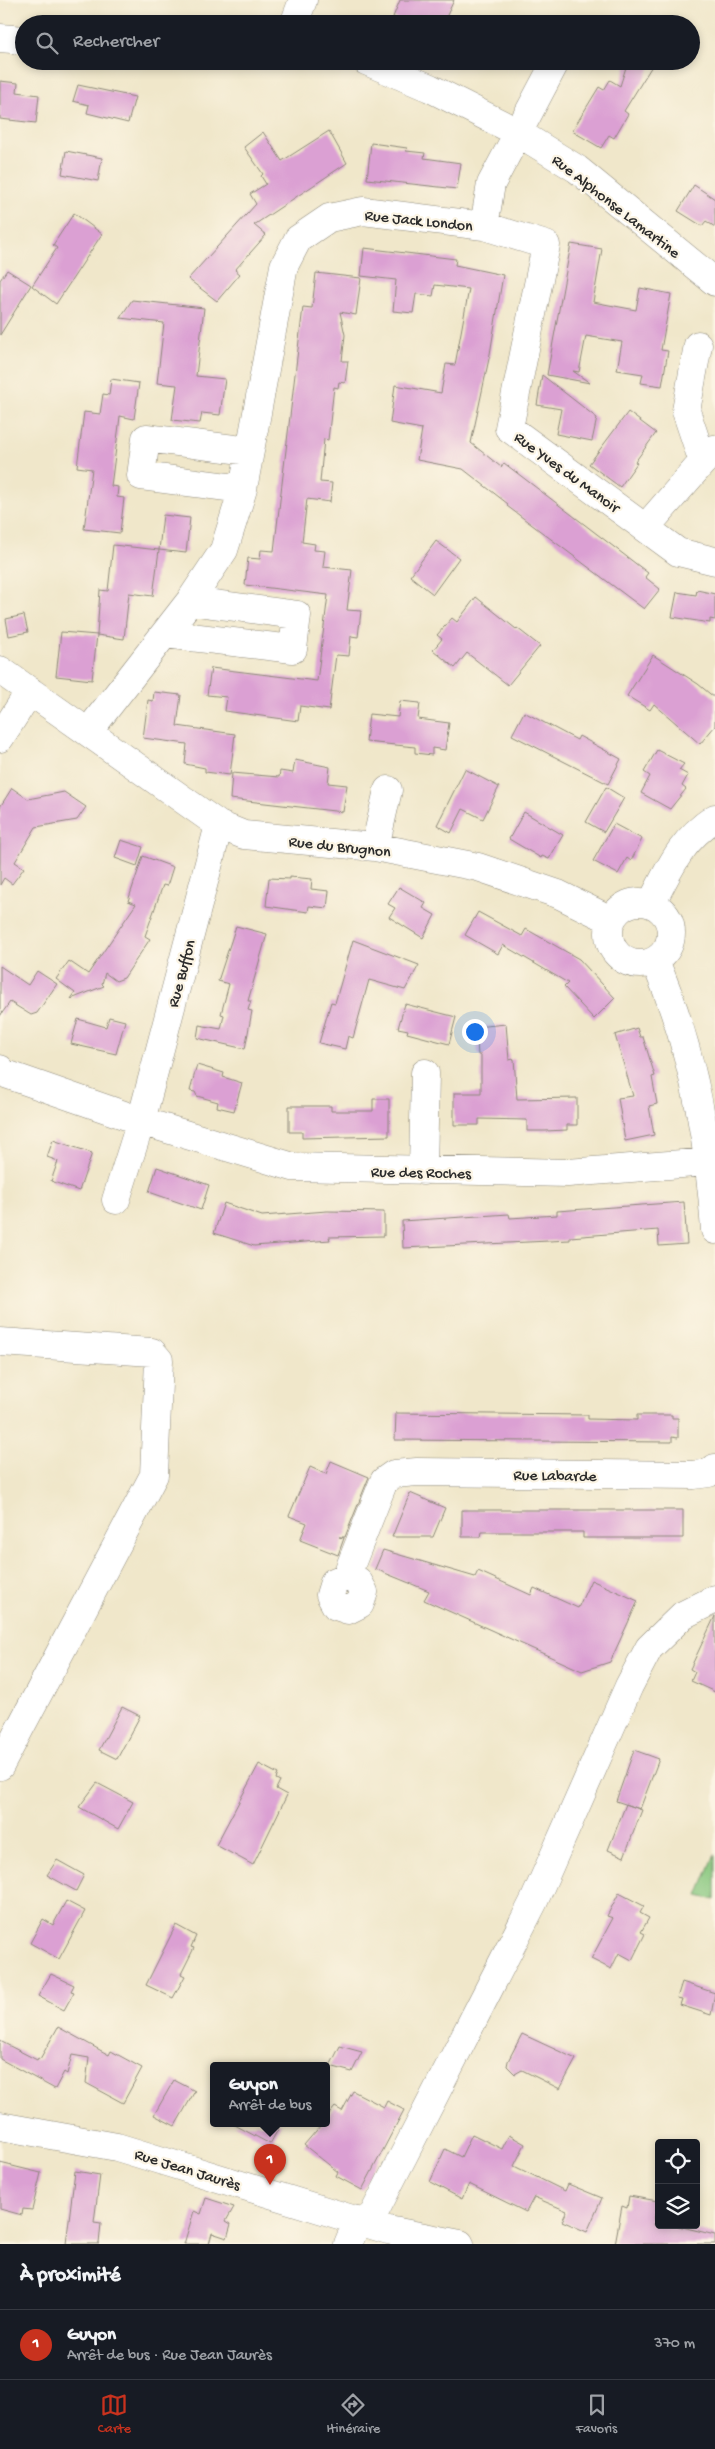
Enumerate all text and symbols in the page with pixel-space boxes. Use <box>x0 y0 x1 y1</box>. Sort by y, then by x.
search box <box>15 15 700 70</box>
icon: search <box>33 29 61 57</box>
text: Rechercher <box>73 31 159 54</box>
street label: Rue Alphonse Lamartine <box>547 152 683 264</box>
street label: Rue Jack London <box>364 207 474 238</box>
street label: Rue Yves du Manoir <box>509 429 624 519</box>
street label: Rue du Brugnon <box>288 834 392 863</box>
street label: Rue Buffon <box>165 938 202 1010</box>
your location <box>462 1019 488 1045</box>
street label: Rue des Roches <box>371 1164 472 1185</box>
street label: Rue Labarde <box>513 1467 597 1488</box>
popup <box>210 2062 330 2127</box>
text: Guyon <box>229 2074 278 2097</box>
text: Arrêt de bus <box>229 2097 311 2116</box>
map controls <box>655 2139 700 2229</box>
button: locate <box>655 2139 700 2184</box>
pin: 1 <box>254 2144 286 2185</box>
street label: Rue Jean Jaurès <box>132 2146 243 2197</box>
button: layers <box>655 2184 700 2229</box>
text: À proximité <box>20 2264 121 2289</box>
text: Guyon <box>67 2324 116 2347</box>
text: 1 <box>33 2335 39 2354</box>
text: 370 m <box>654 2335 695 2354</box>
text: Arrêt de bus · Rue Jean Jaurès <box>67 2347 272 2366</box>
tab: Carte <box>98 2391 131 2438</box>
tab: Itinéraire <box>326 2391 380 2438</box>
tab: Favoris <box>576 2391 617 2438</box>

